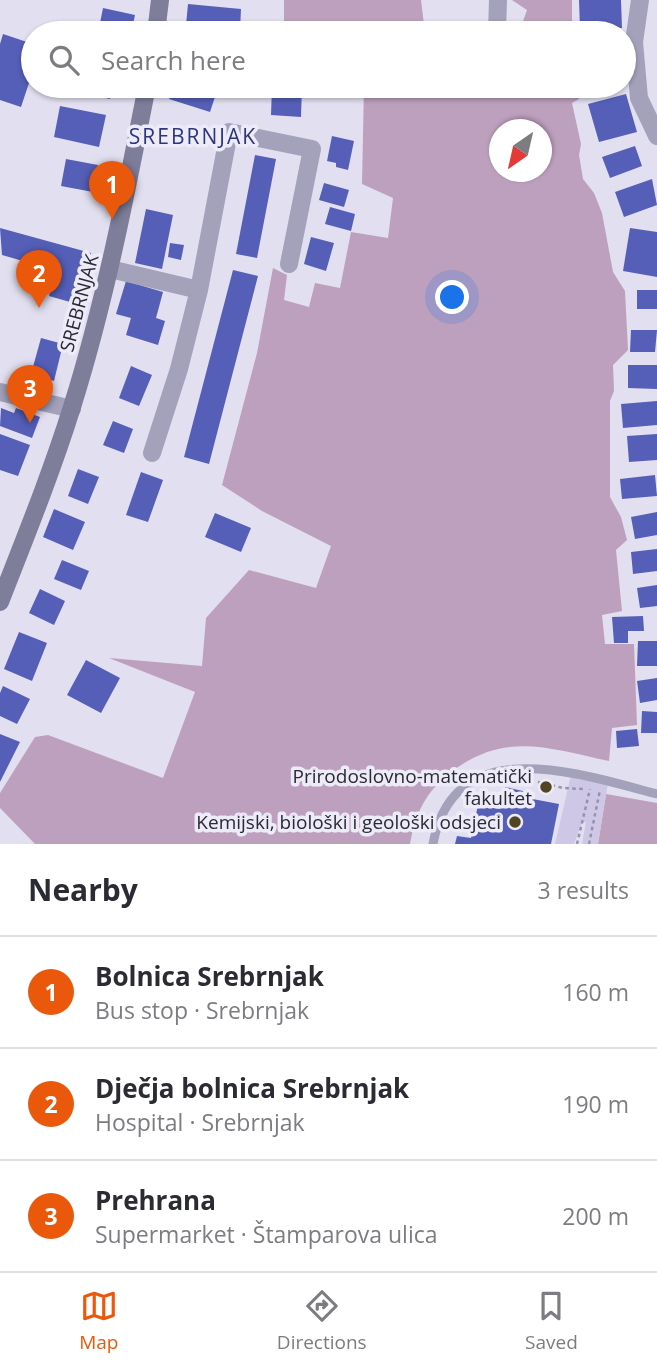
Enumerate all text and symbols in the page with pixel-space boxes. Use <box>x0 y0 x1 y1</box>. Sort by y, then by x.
search box <box>21 21 636 98</box>
icon: search <box>45 41 83 79</box>
text: Search here <box>101 42 246 78</box>
north arrow <box>489 119 552 182</box>
district label: SREBRNJAK <box>129 122 257 150</box>
pin: 1 <box>89 161 135 219</box>
pin: 2 <box>16 250 62 308</box>
street label: SREBRNJAK <box>54 251 105 355</box>
your location <box>435 280 469 314</box>
pin: 3 <box>7 365 53 423</box>
place label: Prirodoslovno-matematički fakultet <box>293 763 532 811</box>
marker: Prirodoslovno-matematički fakultet <box>538 779 554 795</box>
place label: Kemijski, biološki i geološki odsjeci <box>196 809 501 835</box>
marker: Kemijski, biološki i geološki odsjeci <box>507 814 523 830</box>
text: Nearby <box>28 869 138 910</box>
text: 3 results <box>538 874 629 906</box>
text: Bolnica Srebrnjak <box>95 958 324 994</box>
text: 1 <box>44 976 58 1008</box>
text: 160 m <box>562 976 629 1008</box>
text: Bus stop · Srebrnjak <box>95 994 309 1026</box>
text: Dječja bolnica Srebrnjak <box>95 1070 409 1106</box>
text: 2 <box>44 1088 58 1120</box>
text: 190 m <box>562 1088 629 1120</box>
text: Hospital · Srebrnjak <box>95 1106 305 1138</box>
text: Prehrana <box>95 1182 216 1218</box>
text: 3 <box>44 1200 58 1232</box>
text: 200 m <box>562 1200 629 1232</box>
text: Supermarket · Štamparova ulica <box>95 1218 438 1250</box>
tab: Map <box>79 1287 118 1355</box>
tab: Directions <box>277 1287 367 1355</box>
tab: Saved <box>525 1287 578 1355</box>

